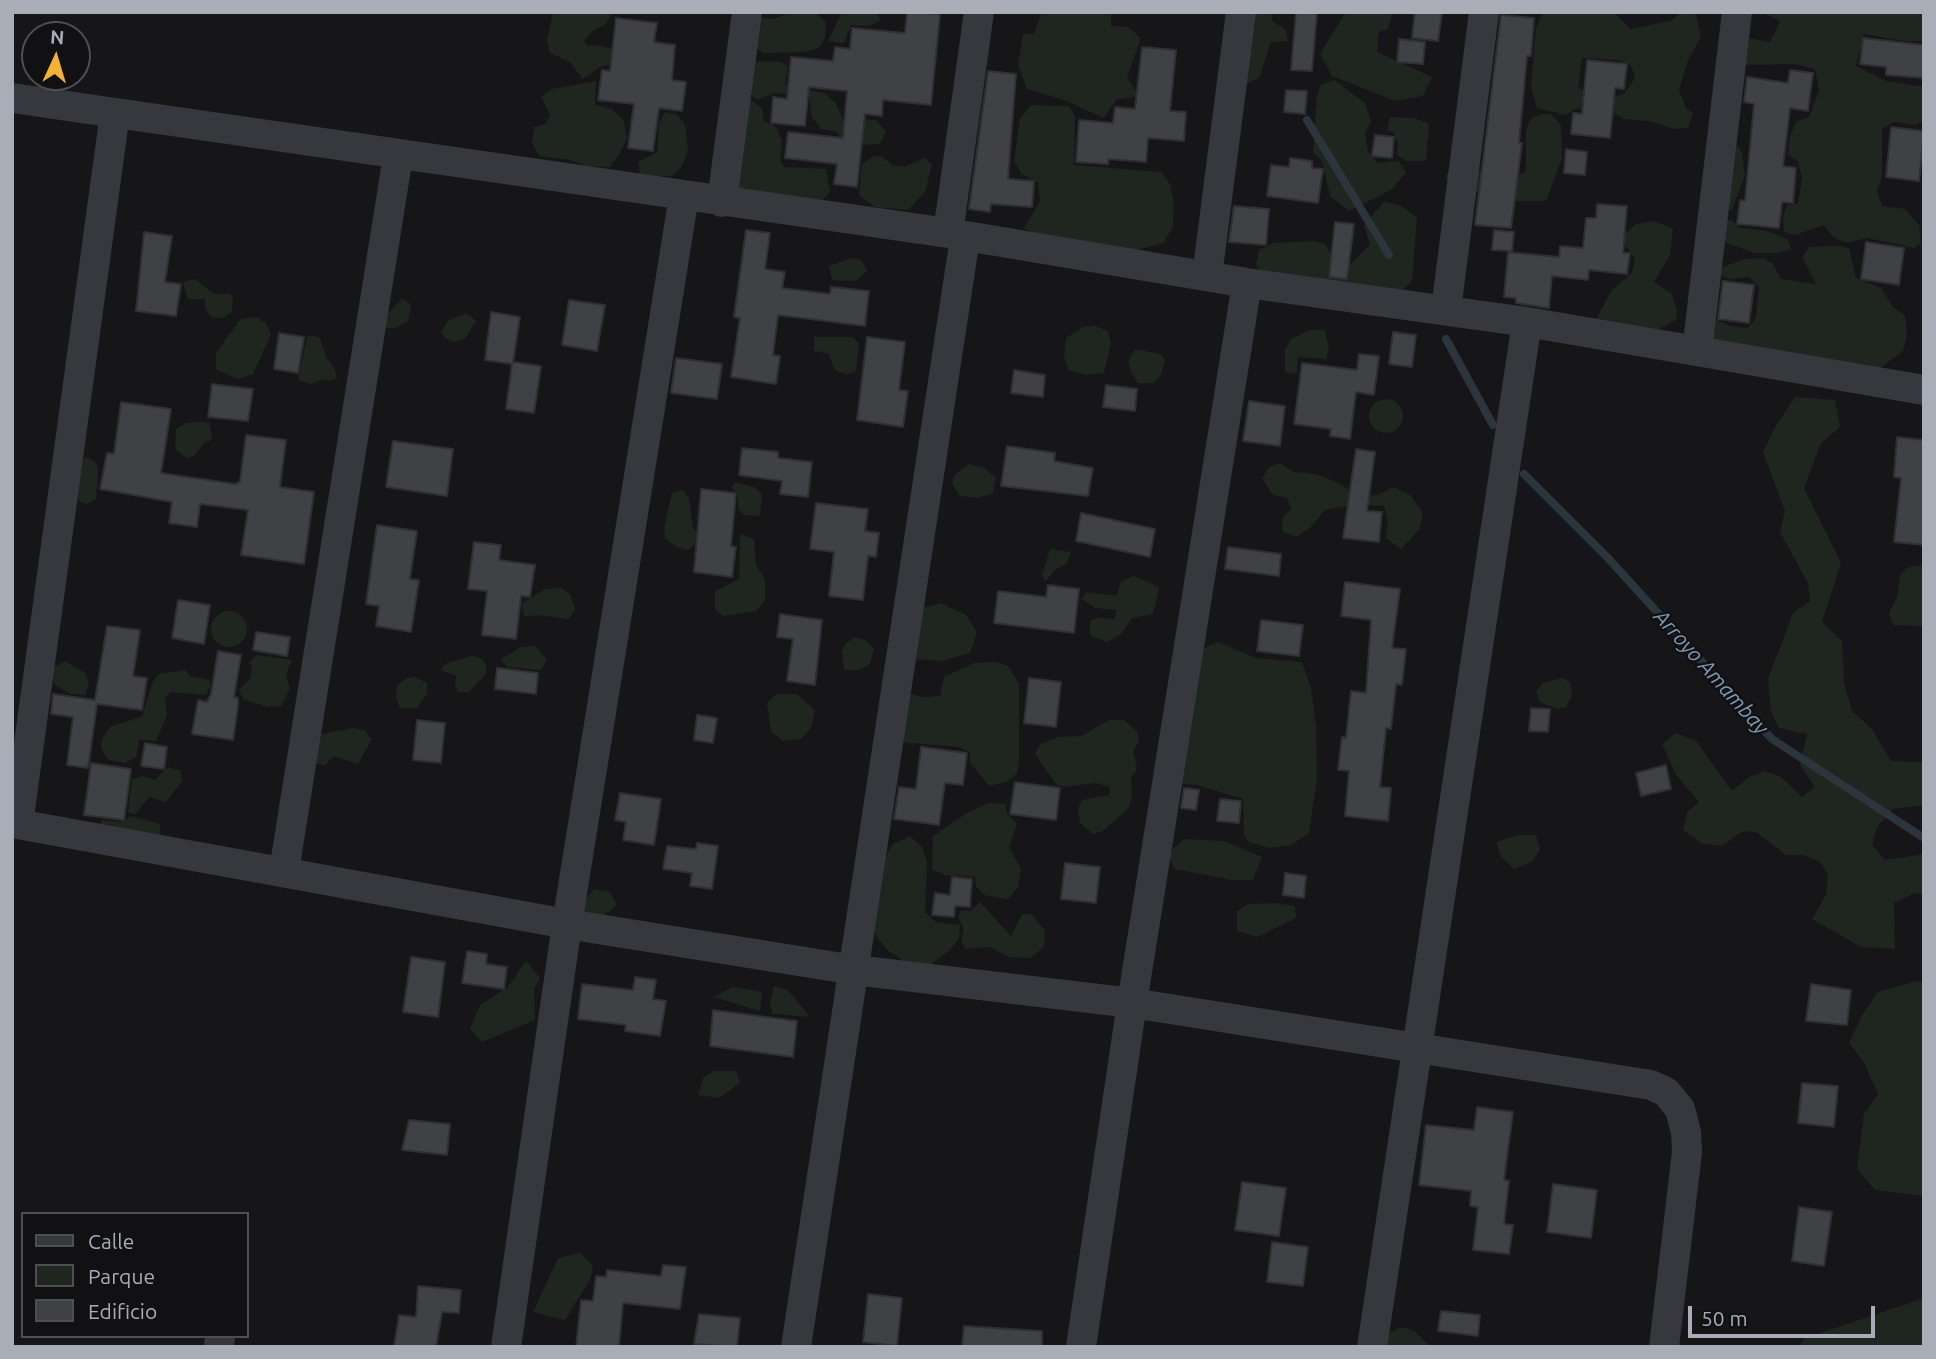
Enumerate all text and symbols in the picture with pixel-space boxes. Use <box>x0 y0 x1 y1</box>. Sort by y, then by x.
north arrow <box>21 21 91 91</box>
text: N <box>49 26 65 49</box>
water label: Arroyo Amambay <box>1648 604 1774 740</box>
legend <box>21 1212 248 1338</box>
text: Calle <box>88 1229 134 1253</box>
text: Parque <box>88 1264 155 1288</box>
scale bar <box>1691 1292 1878 1336</box>
text: Edificio <box>88 1299 157 1323</box>
text: 50 m <box>1701 1306 1748 1330</box>

